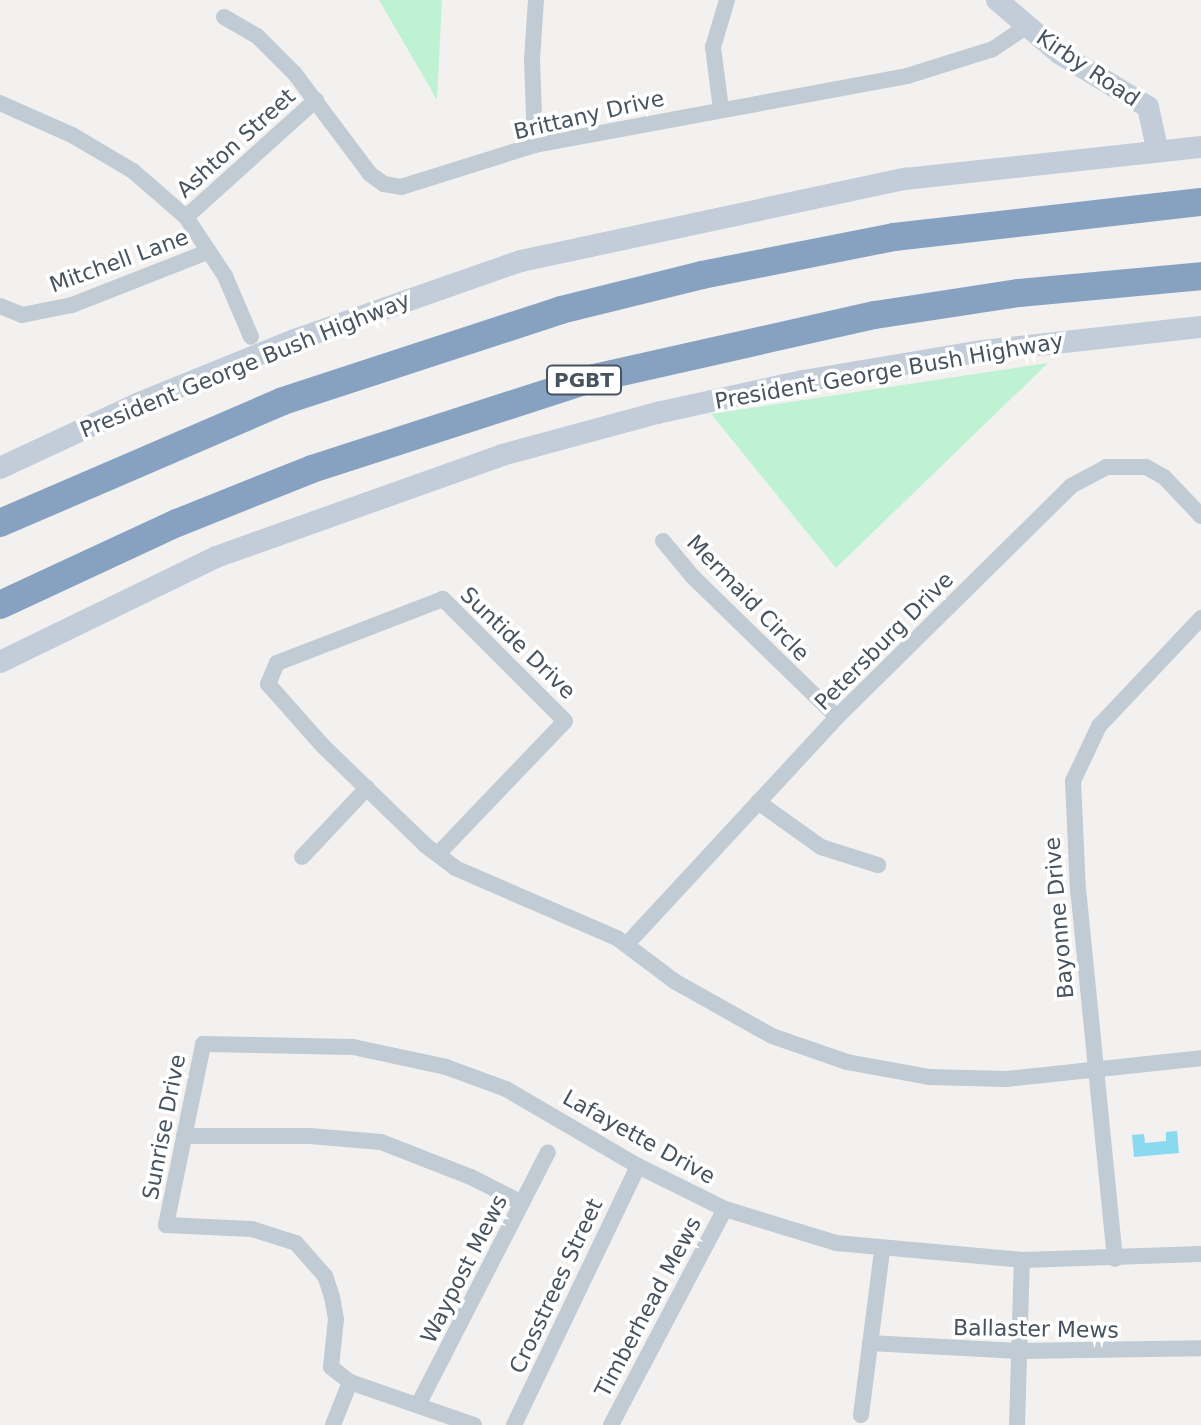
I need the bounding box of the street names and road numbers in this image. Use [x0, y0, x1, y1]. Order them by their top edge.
street label: Kirby Road [1031, 24, 1145, 112]
street label: Ashton Street [171, 83, 301, 203]
street label: Brittany Drive [511, 85, 667, 145]
street label: Mitchell Lane [46, 224, 192, 298]
street label: President George Bush Highway [76, 287, 414, 443]
street label: President George Bush Highway [713, 327, 1065, 415]
road number: PGBT [546, 364, 622, 396]
street label: Mermaid Circle [681, 530, 815, 666]
street label: Petersburg Drive [809, 566, 959, 716]
street label: Suntide Drive [455, 581, 581, 705]
street label: Bayonne Drive [1039, 836, 1079, 1000]
street label: Sunrise Drive [137, 1052, 191, 1202]
street label: Lafayette Drive [558, 1084, 720, 1190]
street label: Waypost Mews [415, 1190, 513, 1348]
street label: Crosstrees Street [504, 1194, 608, 1378]
street label: Timberhead Mews [589, 1212, 707, 1402]
street label: Ballaster Mews [953, 1314, 1119, 1344]

